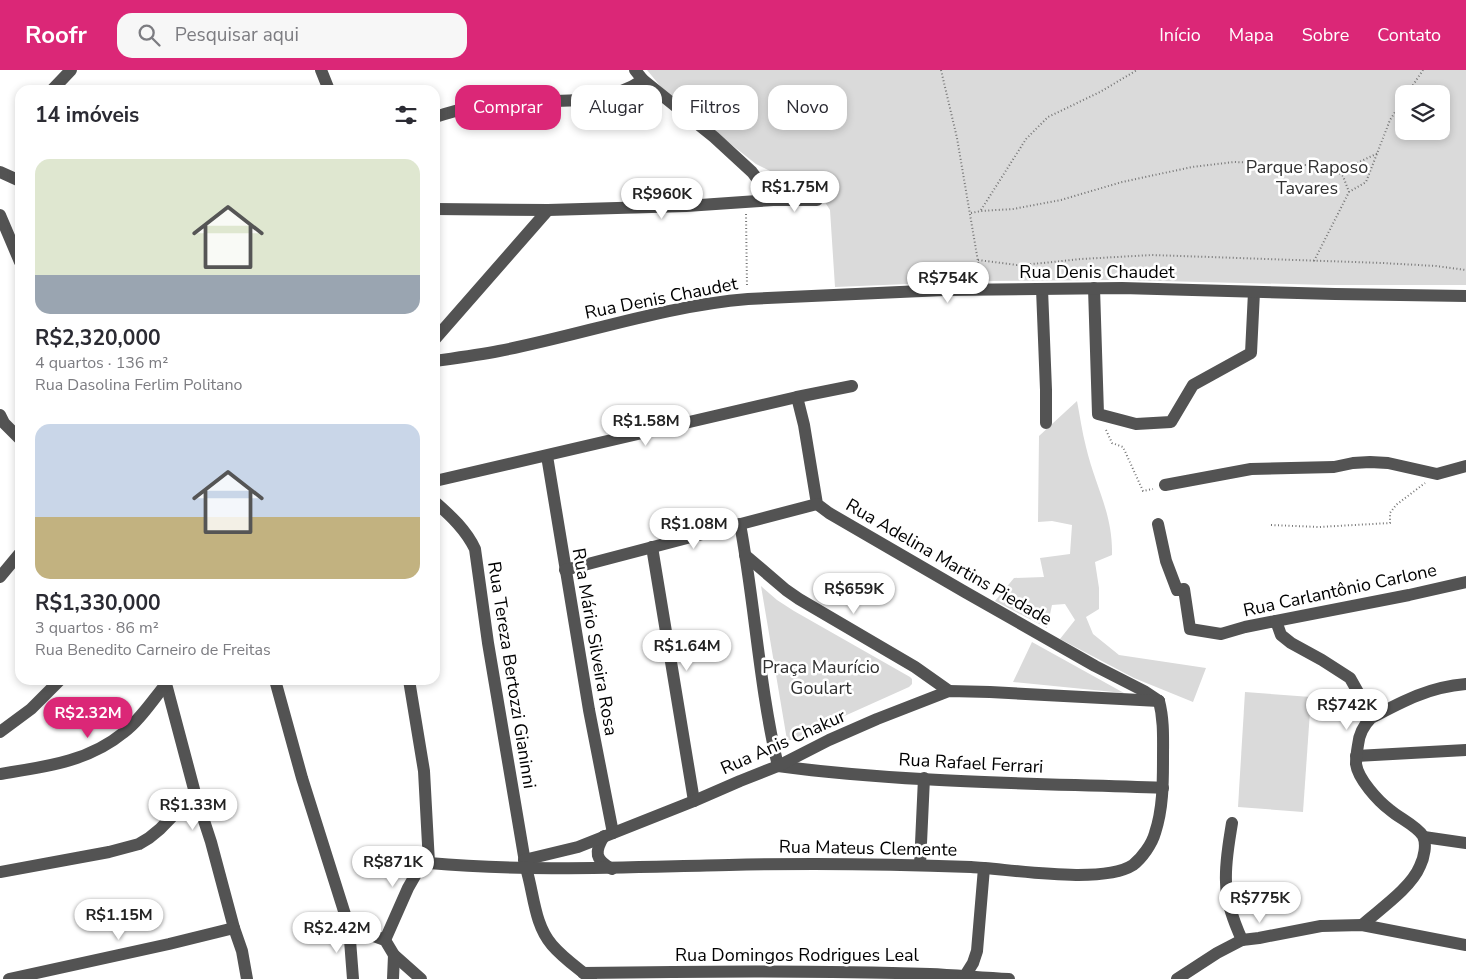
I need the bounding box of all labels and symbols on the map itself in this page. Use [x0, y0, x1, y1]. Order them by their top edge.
park label: Parque Raposo Tavares [1246, 155, 1368, 200]
pin: R$1.75M [749, 170, 841, 213]
pin: R$960K [621, 178, 703, 220]
street label: Rua Denis Chaudet [1019, 260, 1175, 284]
pin: R$754K [907, 262, 989, 304]
street label: Rua Denis Chaudet [583, 271, 740, 325]
pin: R$1.58M [600, 404, 692, 447]
street label: Rua Adelina Martins Piedade [842, 493, 1056, 631]
pin: R$1.08M [648, 508, 740, 550]
street label: Rua Mário Silveira Rosa [567, 546, 623, 738]
street label: Rua Carlantônio Carlone [1241, 558, 1439, 622]
street label: Rua Tereza Bertozzi Gianinni [482, 560, 542, 790]
pin: R$659K [813, 572, 895, 615]
pin: R$1.64M [641, 630, 733, 672]
park label: Praça Maurício Goulart [762, 655, 880, 700]
pin: R$742K [1306, 688, 1388, 731]
pin: R$2.32M [42, 696, 134, 739]
street label: Rua Anis Chakur [717, 703, 850, 780]
street label: Rua Rafael Ferrari [898, 747, 1044, 779]
pin: R$1.33M [147, 788, 239, 831]
street label: Rua Mateus Clemente [779, 834, 957, 862]
pin: R$871K [352, 846, 434, 888]
pin: R$775K [1219, 882, 1301, 924]
pin: R$1.15M [73, 898, 165, 941]
pin: R$2.42M [291, 912, 383, 954]
street label: Rua Domingos Rodrigues Leal [675, 943, 920, 967]

